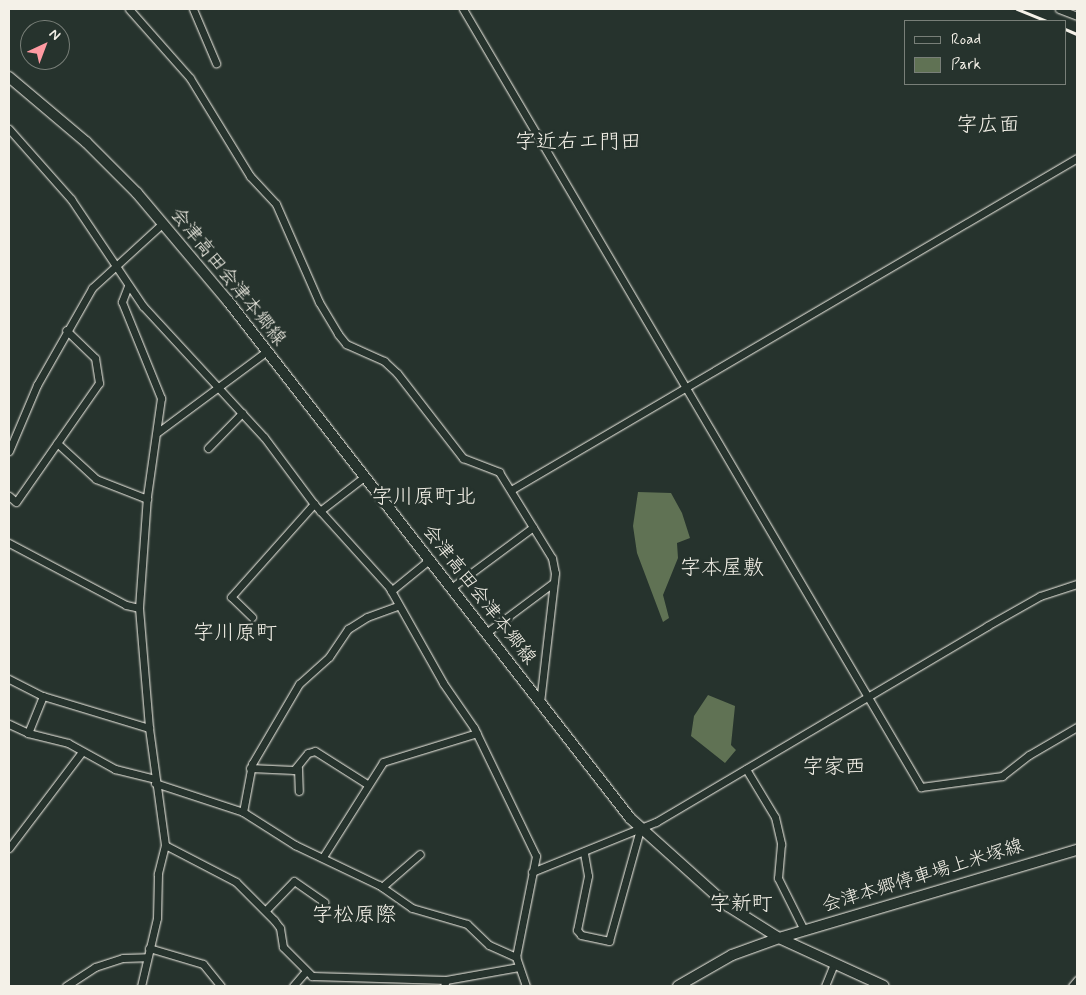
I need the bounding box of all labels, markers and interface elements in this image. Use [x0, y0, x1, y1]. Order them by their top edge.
north arrow [20, 20, 70, 70]
legend [904, 20, 1066, 85]
text: N [45, 25, 64, 45]
text: Road [951, 30, 981, 50]
text: Park [951, 55, 981, 75]
district label: 字広面 [957, 112, 1019, 138]
district label: 字近右エ門田 [515, 129, 641, 155]
street label: 会津高田会津本郷線 [165, 203, 291, 351]
district label: 字川原町北 [372, 484, 476, 510]
street label: 会津高田会津本郷線 [417, 521, 541, 669]
district label: 字本屋敷 [680, 555, 764, 581]
district label: 字川原町 [193, 620, 277, 646]
district label: 字家西 [803, 754, 865, 780]
street label: 会津本郷停車場上米塚線 [820, 835, 1026, 917]
district label: 字新町 [710, 891, 772, 917]
district label: 字松原際 [312, 902, 396, 928]

